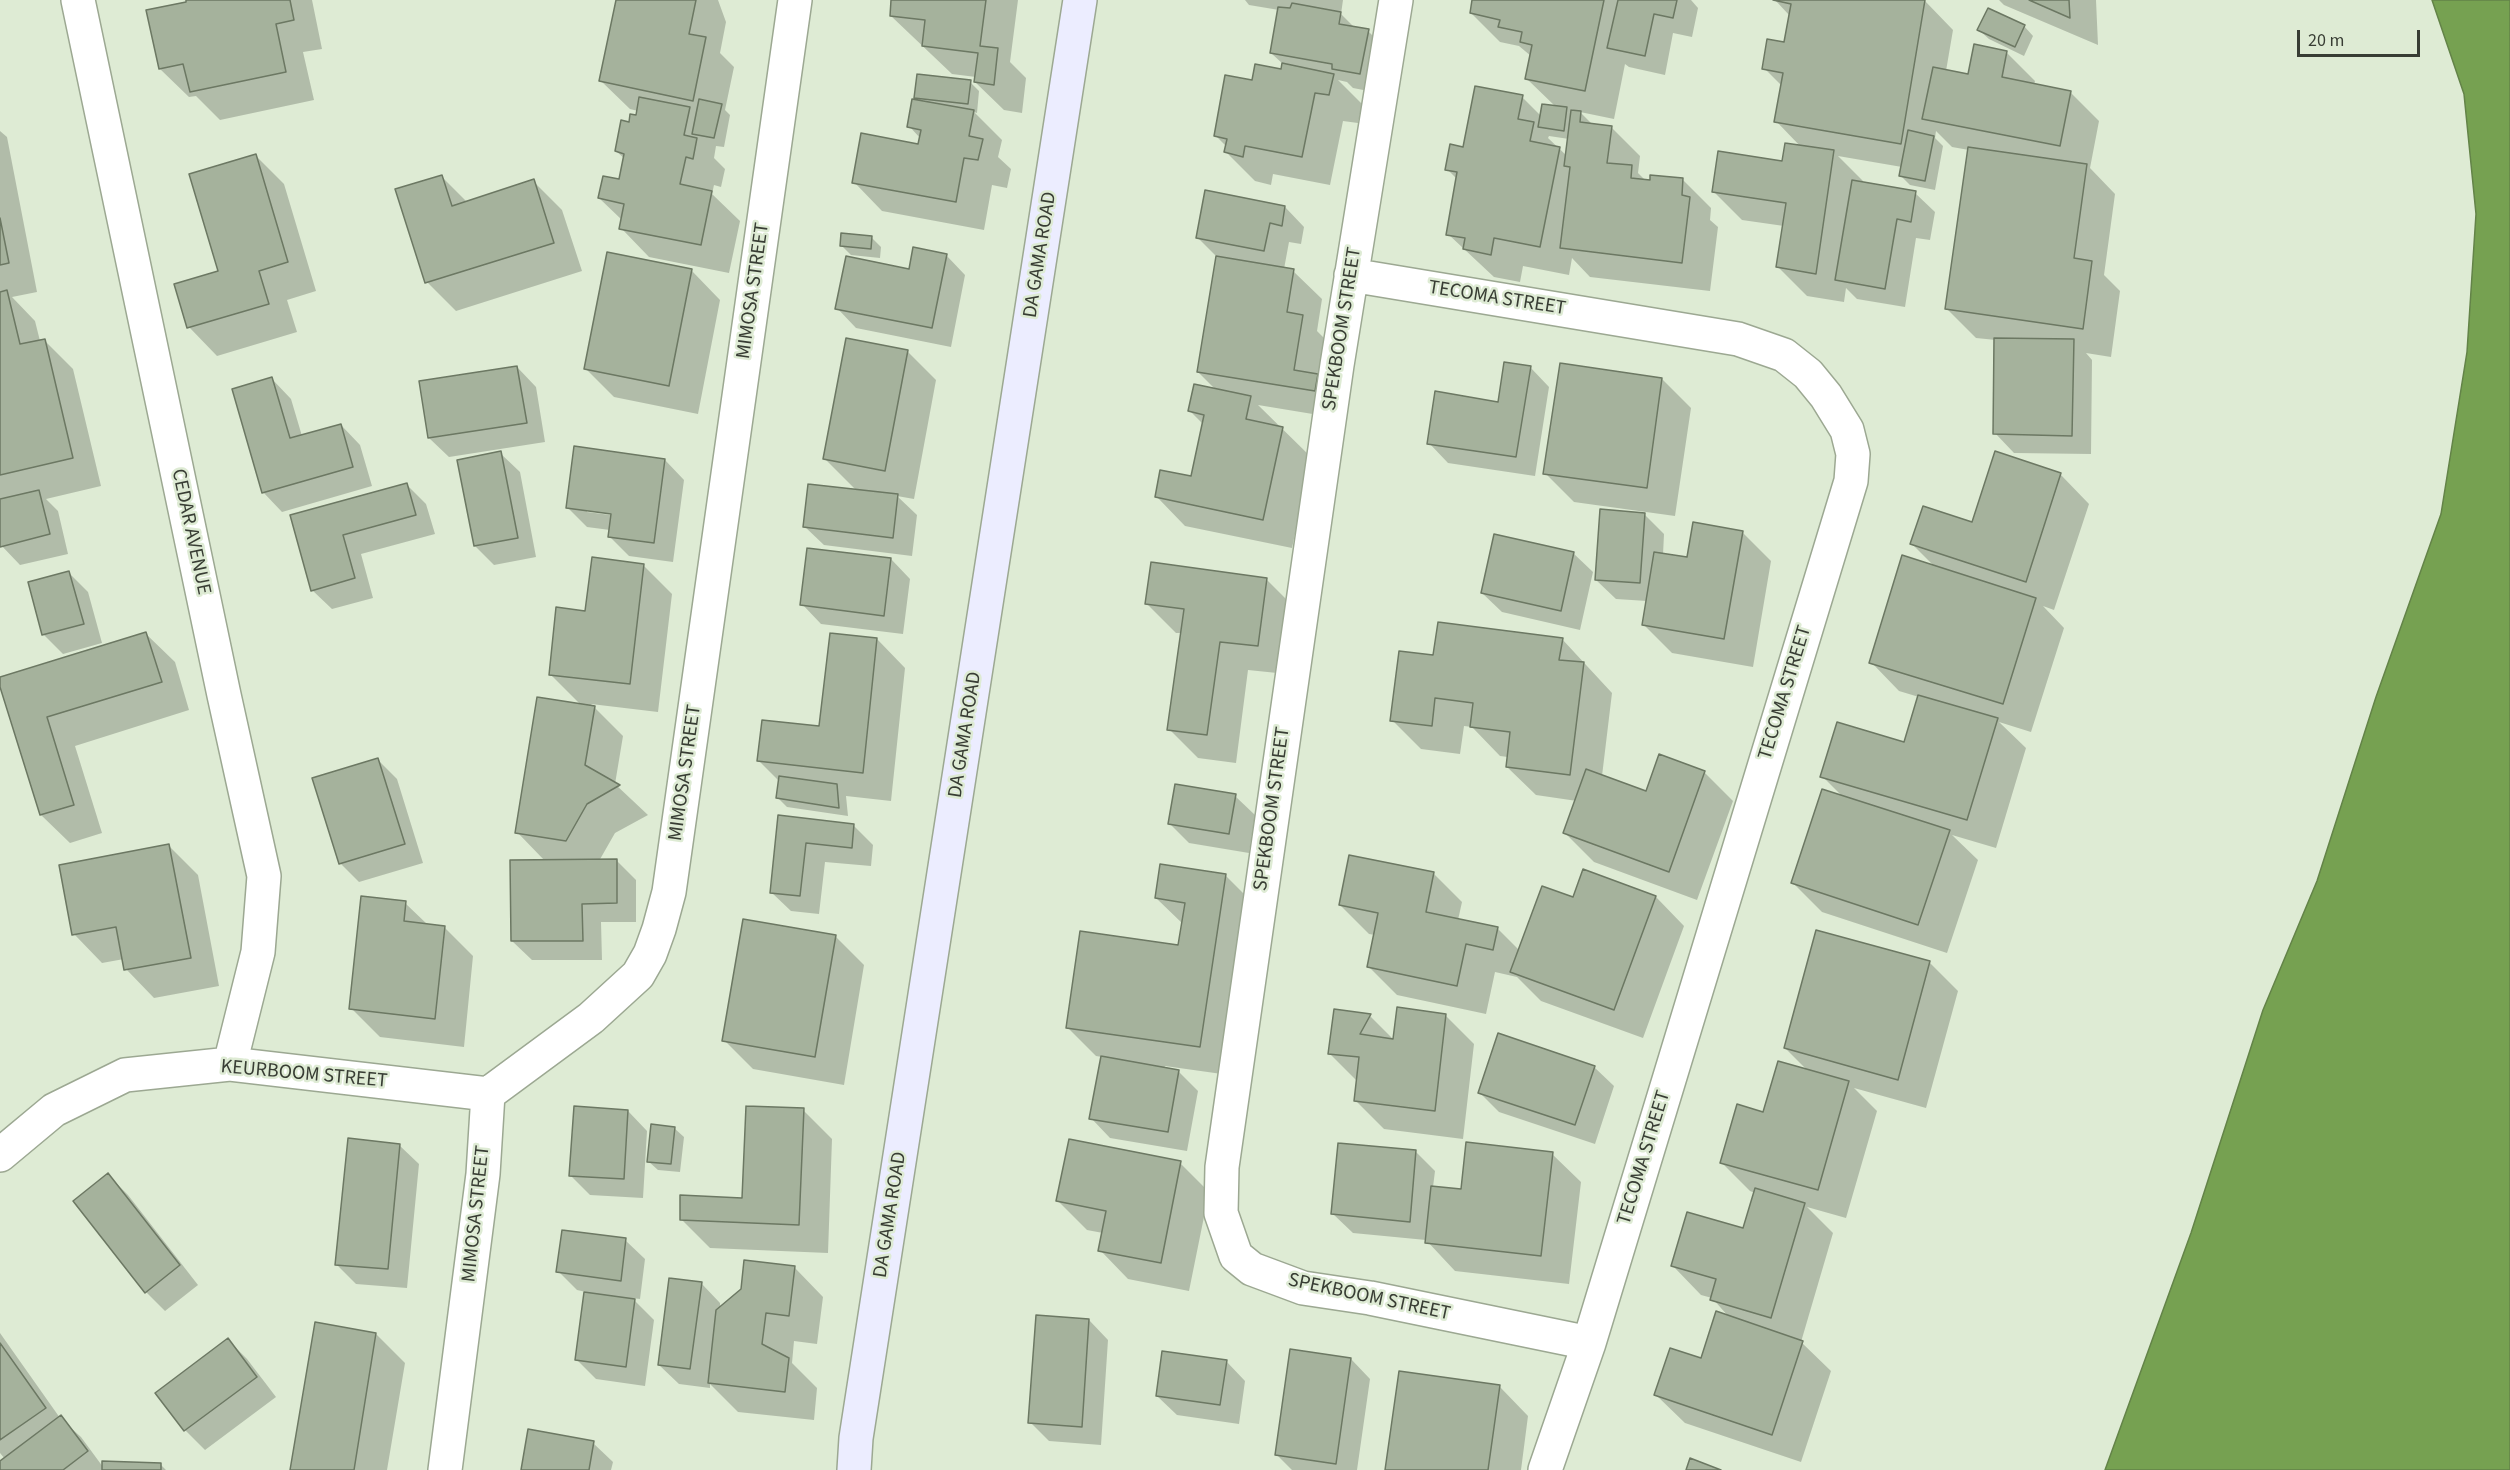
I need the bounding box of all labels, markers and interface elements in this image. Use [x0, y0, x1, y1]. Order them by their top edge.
scale bar [2300, 18, 2423, 56]
text: 20 m [2308, 28, 2344, 53]
street label: DA GAMA ROAD [1019, 190, 1063, 320]
street label: MIMOSA STREET [733, 221, 775, 361]
street label: SPEKBOOM STREET [1318, 246, 1368, 412]
street label: TECOMA STREET [1426, 276, 1568, 322]
street label: CEDAR AVENUE [165, 467, 215, 597]
street label: TECOMA STREET [1754, 623, 1818, 763]
street label: DA GAMA ROAD [944, 670, 988, 800]
street label: MIMOSA STREET [665, 703, 707, 843]
street label: SPEKBOOM STREET [1250, 726, 1296, 892]
street label: KEURBOOM STREET [220, 1056, 388, 1094]
street label: TECOMA STREET [1613, 1088, 1677, 1228]
street label: MIMOSA STREET [458, 1144, 496, 1284]
street label: DA GAMA ROAD [869, 1150, 913, 1280]
street label: SPEKBOOM STREET [1286, 1269, 1452, 1327]

